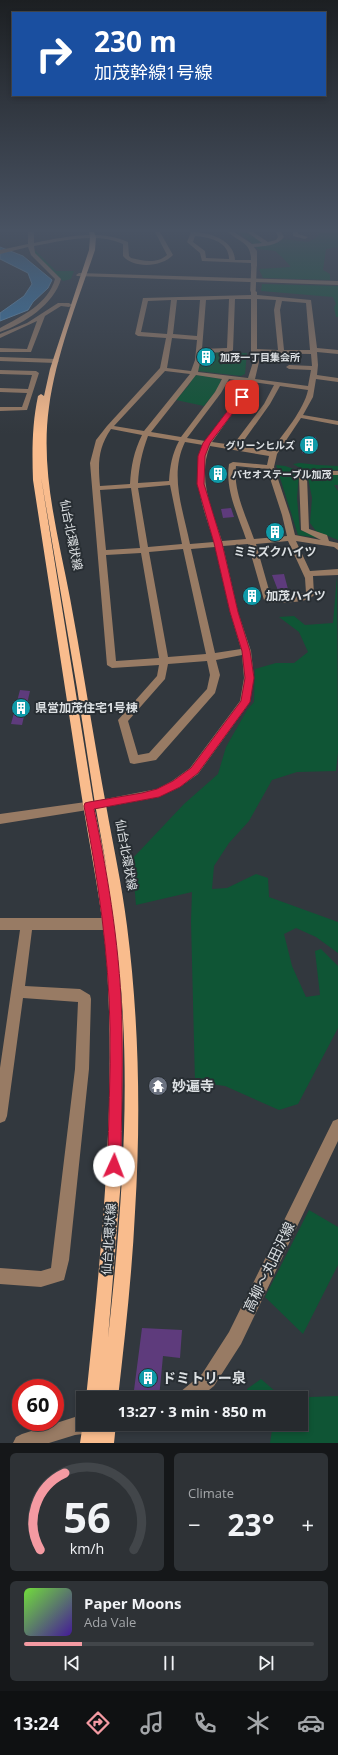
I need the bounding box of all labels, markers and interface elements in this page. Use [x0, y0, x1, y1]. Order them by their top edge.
text: 230 m [94, 22, 177, 60]
icon: right [28, 28, 80, 80]
text: 加茂幹線1号線 [94, 60, 212, 84]
building icon: 加茂一丁目集会所 [195, 346, 217, 368]
place label: 加茂一丁目集会所 [220, 350, 300, 364]
pin [225, 380, 259, 414]
icon: arrive [231, 386, 253, 408]
building icon: グリーンヒルズ [298, 434, 320, 456]
place label: グリーンヒルズ [226, 438, 295, 452]
building icon: パセオステーブル加茂 [207, 463, 229, 485]
place label: パセオステーブル加茂 [232, 467, 331, 481]
street label: 仙台北環状線 [56, 498, 87, 572]
building icon: ミミズクハイツ [264, 521, 286, 543]
place label: ミミズクハイツ [233, 543, 317, 560]
building icon: 加茂ハイツ [241, 585, 263, 607]
place label: 加茂ハイツ [266, 587, 326, 604]
building icon: 県営加茂住宅1号棟 [10, 697, 32, 719]
place label: 県営加茂住宅1号棟 [35, 699, 138, 716]
street label: 仙台北環状線 [112, 818, 141, 892]
temple icon: 妙遍寺 [147, 1075, 169, 1097]
place label: 妙遍寺 [172, 1076, 214, 1095]
position arrow [93, 1145, 135, 1187]
street label: 仙台北環状線 [98, 1202, 119, 1275]
street label: 高柳～丸田沢線 [239, 1219, 299, 1315]
building icon: ドミトリー泉 [137, 1367, 159, 1389]
place label: ドミトリー泉 [162, 1368, 246, 1387]
speed limit sign: 60 [12, 1379, 64, 1431]
text: 13:27 · 3 min · 850 m [118, 1401, 266, 1421]
text: Climate [188, 1484, 234, 1502]
text: 56 [63, 1489, 111, 1545]
text: 23° [227, 1504, 275, 1545]
text: − [188, 1509, 201, 1539]
text: + [301, 1509, 314, 1539]
text: km/h [70, 1539, 104, 1558]
text: Paper Moons [84, 1593, 182, 1613]
text: Ada Vale [84, 1613, 136, 1631]
icon: previous [61, 1652, 83, 1674]
icon: pause [158, 1652, 180, 1674]
icon: next [255, 1652, 277, 1674]
icon: directions [84, 1709, 112, 1737]
icon: music [138, 1709, 166, 1737]
icon: phone [191, 1709, 219, 1737]
icon: climate [244, 1709, 272, 1737]
icon: car [297, 1709, 325, 1737]
text: 13:24 [13, 1711, 59, 1735]

